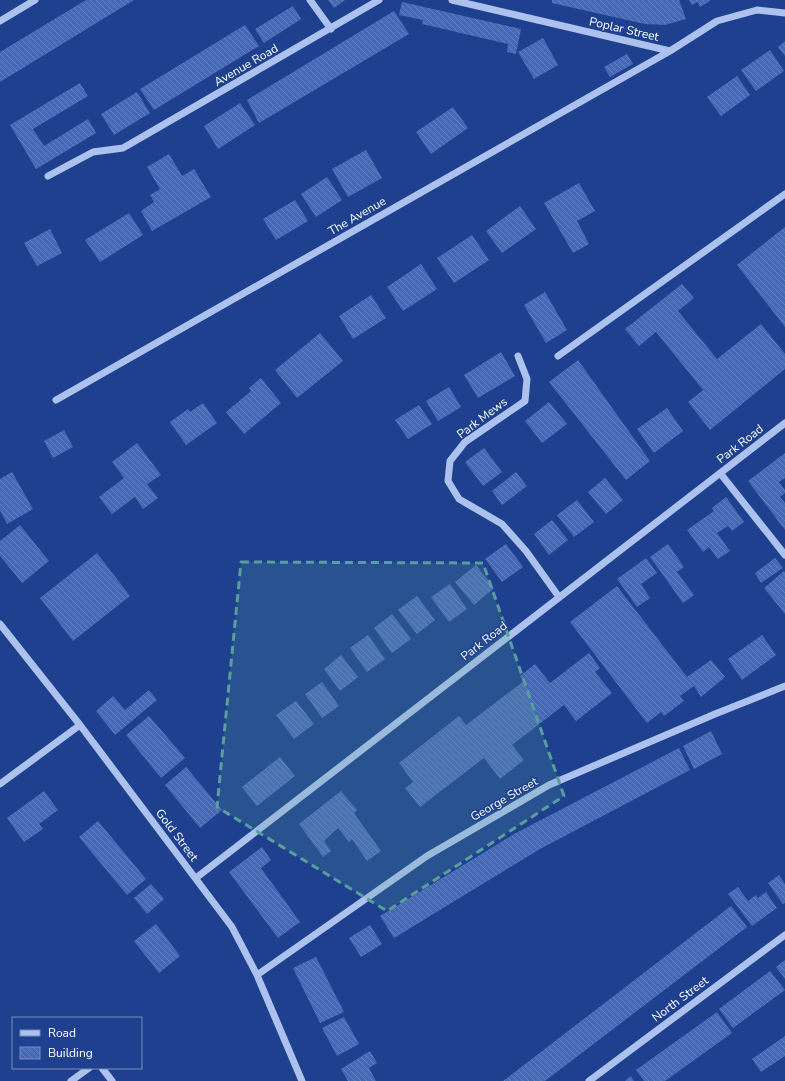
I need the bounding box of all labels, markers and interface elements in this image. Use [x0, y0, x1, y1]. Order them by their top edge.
street label: Poplar Street [588, 13, 661, 45]
street label: Avenue Road [211, 40, 281, 90]
street label: The Avenue [325, 193, 389, 239]
street label: Park Mews [453, 394, 511, 442]
street label: Park Road [713, 421, 767, 467]
street label: Park Road [457, 618, 511, 664]
street label: George Street [467, 773, 541, 825]
street label: Gold Street [152, 806, 202, 865]
street label: North Street [648, 972, 712, 1026]
legend [12, 1017, 142, 1069]
text: Road [48, 1025, 76, 1041]
text: Building [48, 1045, 93, 1061]

